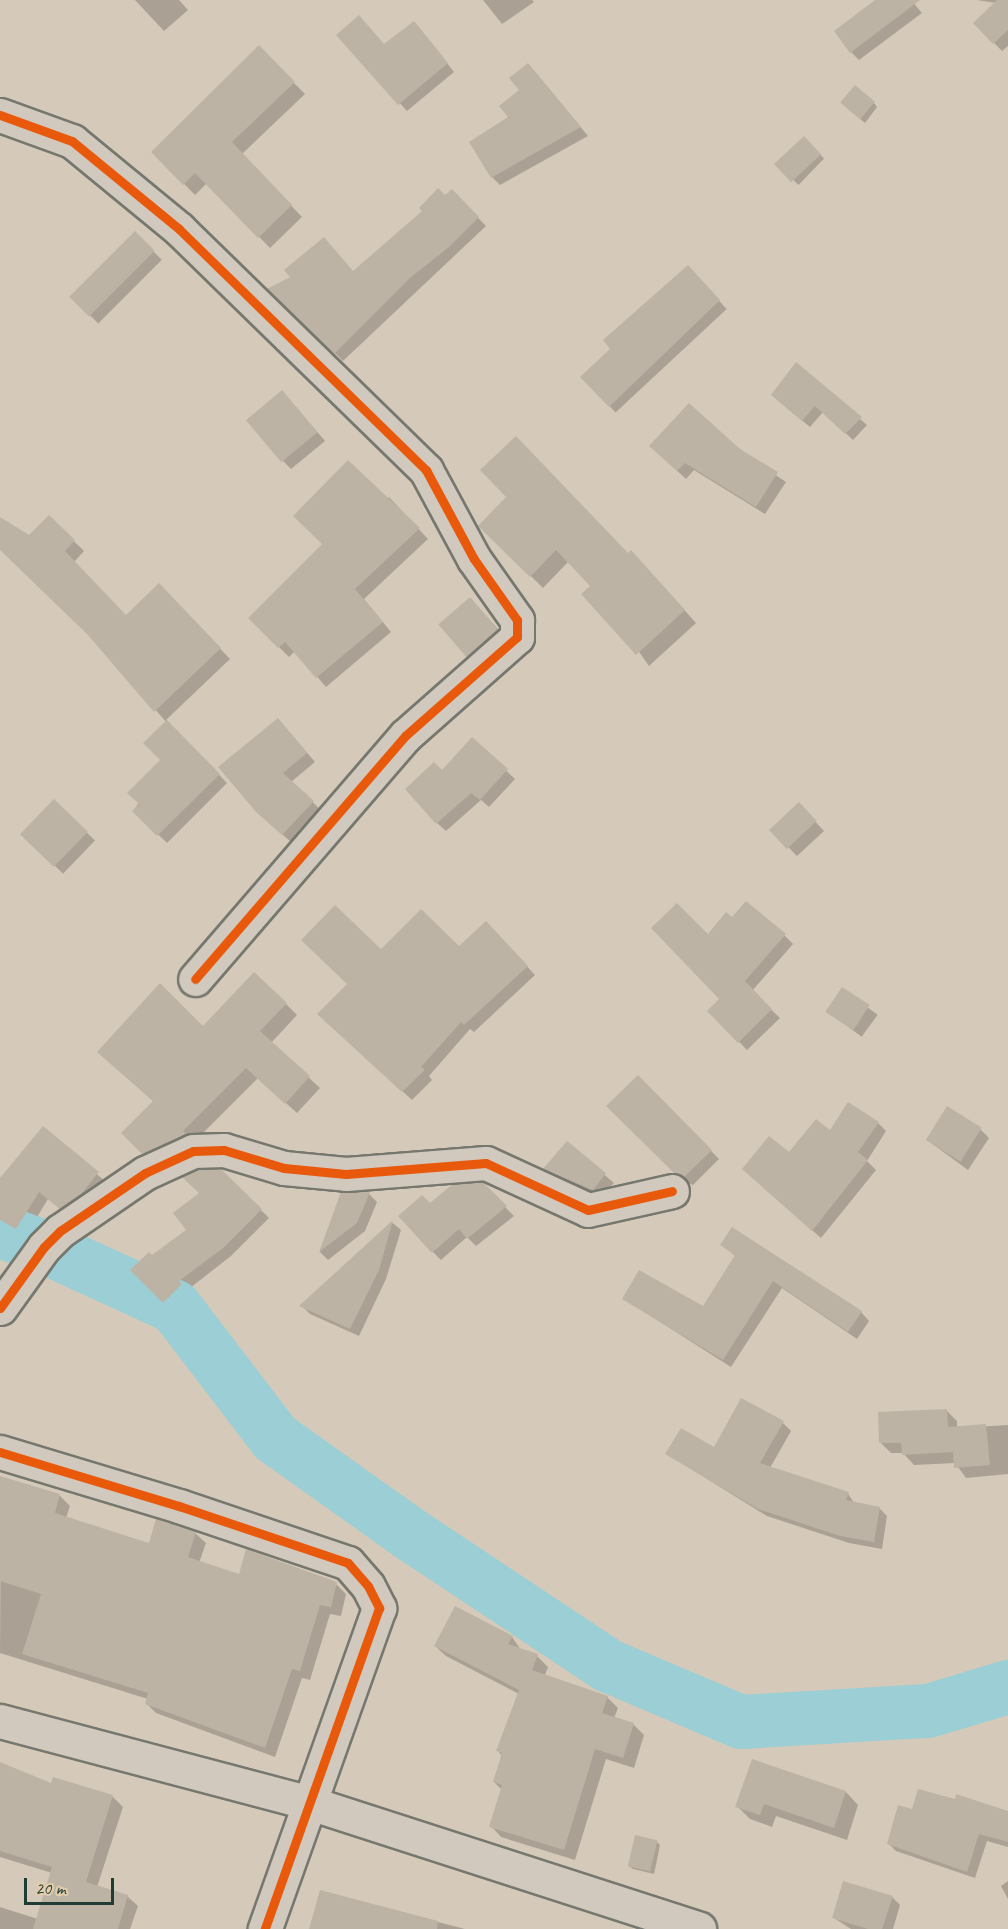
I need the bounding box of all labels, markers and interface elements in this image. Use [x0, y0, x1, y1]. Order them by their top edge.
scale bar [27, 1866, 117, 1904]
text: 20 m [35, 1877, 66, 1899]

